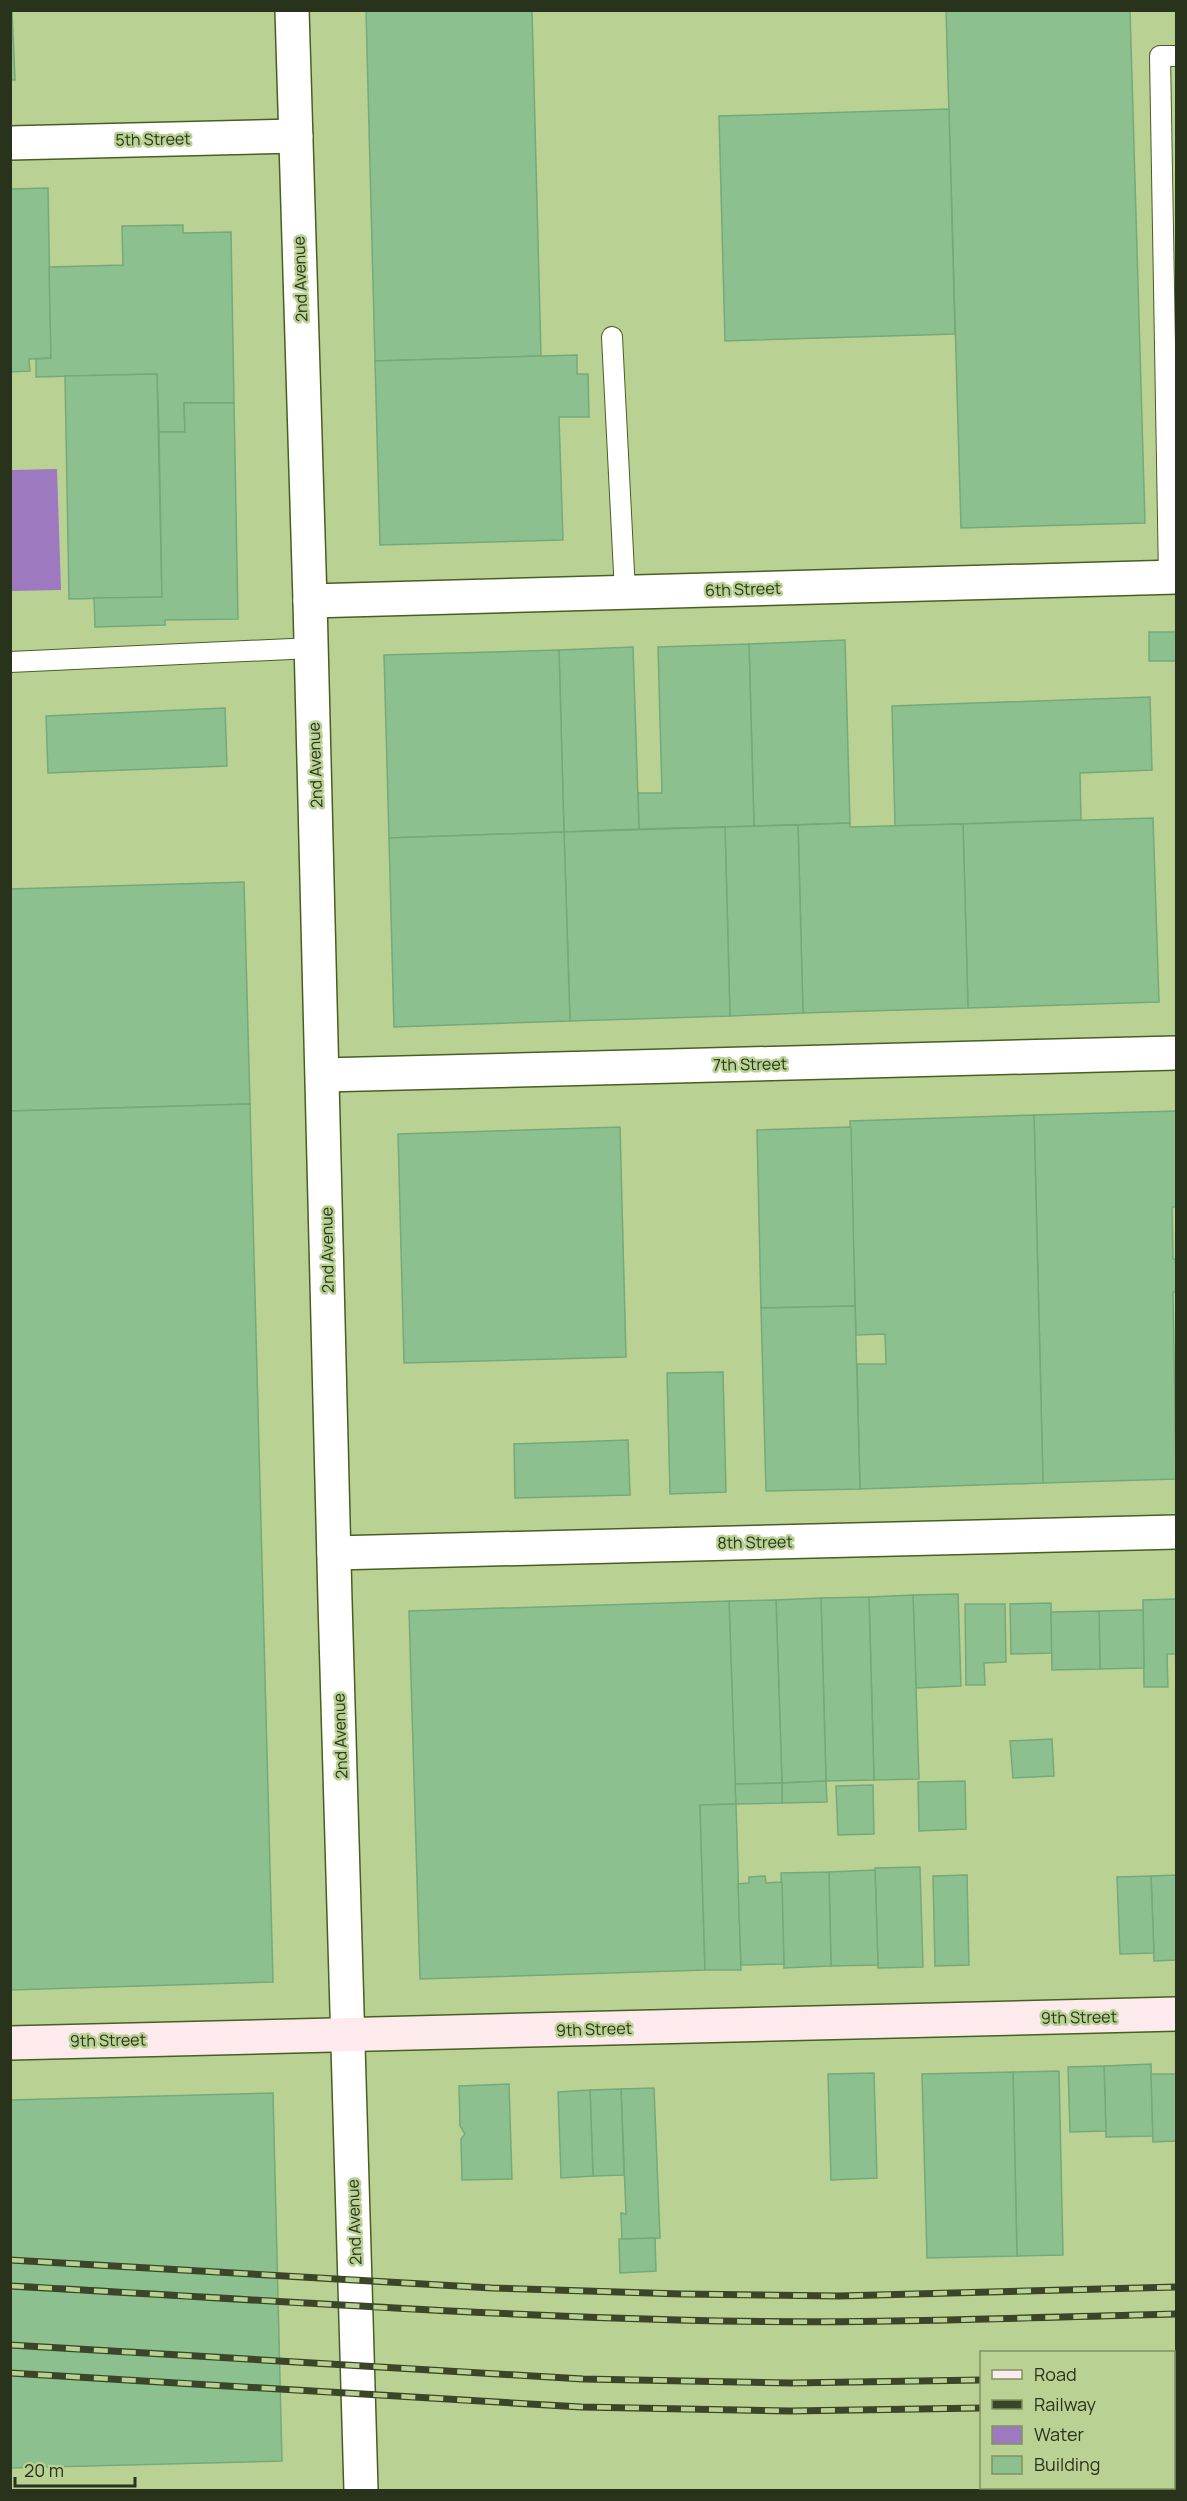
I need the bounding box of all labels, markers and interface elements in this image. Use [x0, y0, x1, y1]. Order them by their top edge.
street label: 5th Street [115, 127, 191, 151]
street label: 2nd Avenue [288, 236, 312, 322]
street label: 6th Street [705, 577, 781, 601]
street label: 2nd Avenue [303, 722, 327, 808]
street label: 7th Street [713, 1052, 787, 1076]
street label: 2nd Avenue [315, 1207, 339, 1293]
street label: 8th Street [717, 1530, 793, 1554]
street label: 2nd Avenue [328, 1693, 352, 1779]
street label: 9th Street [1041, 2005, 1117, 2029]
street label: 9th Street [556, 2017, 632, 2041]
street label: 9th Street [70, 2028, 146, 2052]
street label: 2nd Avenue [342, 2179, 366, 2265]
legend [980, 2351, 1175, 2489]
text: Road [1034, 2362, 1077, 2386]
text: Railway [1034, 2392, 1096, 2416]
text: Water [1034, 2422, 1084, 2446]
scale bar [15, 2450, 135, 2488]
text: Building [1034, 2452, 1100, 2476]
text: 20 m [24, 2458, 64, 2482]

